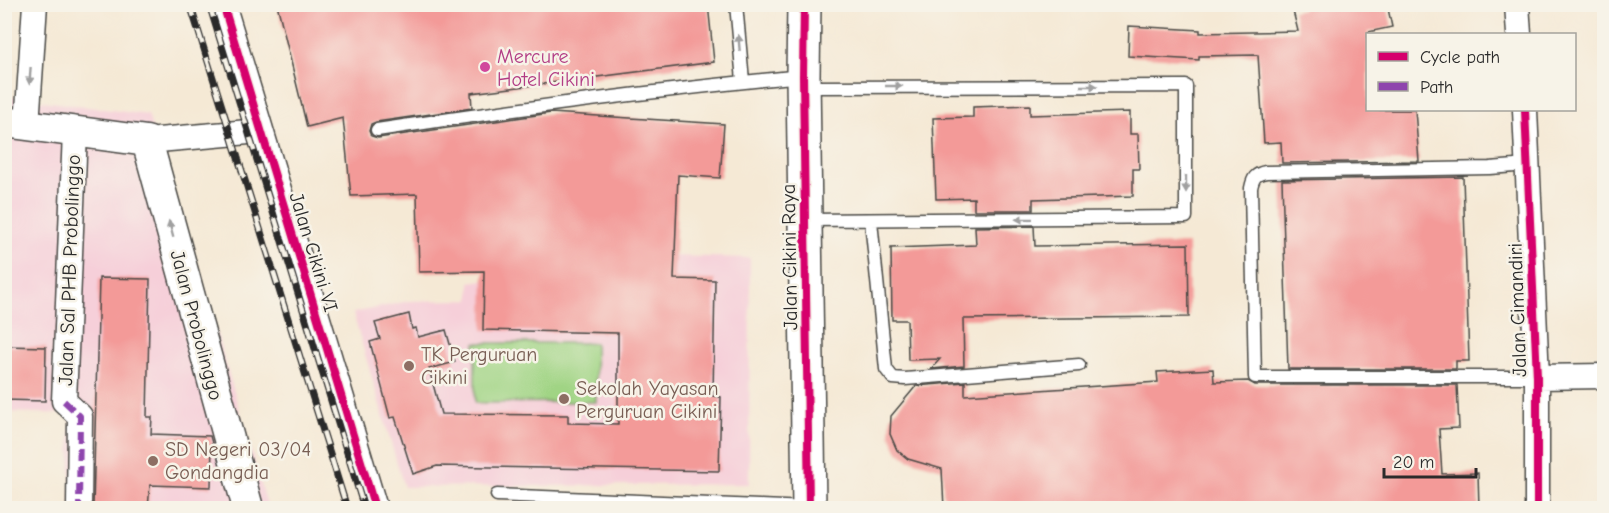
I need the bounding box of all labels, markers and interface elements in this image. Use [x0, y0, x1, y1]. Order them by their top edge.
one-way arrow [734, 33, 744, 52]
legend [1366, 33, 1576, 111]
place label: Mercure Hotel Cikini [497, 45, 595, 91]
text: Cycle path [1420, 47, 1500, 68]
marker: Mercure Hotel Cikini [478, 60, 492, 74]
one-way arrow [25, 67, 35, 86]
text: Path [1420, 77, 1453, 98]
one-way arrow [884, 81, 903, 91]
one-way arrow [1079, 81, 1098, 91]
street label: Jalan Sal PHB Probolinggo [54, 154, 85, 386]
one-way arrow [1181, 175, 1191, 194]
street label: Jalan Cikini Raya [777, 184, 802, 330]
street label: Jalan Cikini VI [284, 190, 343, 315]
one-way arrow [1014, 214, 1033, 224]
one-way arrow [166, 220, 176, 239]
street label: Jalan Cimandiri [1504, 242, 1531, 377]
street label: Jalan Probolinggo [165, 248, 228, 403]
place label: TK Perguruan Cikini [421, 343, 537, 389]
marker: TK Perguruan Cikini [402, 359, 416, 373]
place label: Sekolah Yayasan Perguruan Cikini [576, 377, 719, 423]
marker: Sekolah Yayasan Perguruan Cikini [557, 392, 571, 406]
place label: SD Negeri 03/04 Gondangdia [165, 438, 311, 484]
scale bar [1384, 441, 1476, 479]
text: 20 m [1393, 452, 1434, 473]
marker: SD Negeri 03/04 Gondangdia [146, 454, 160, 468]

